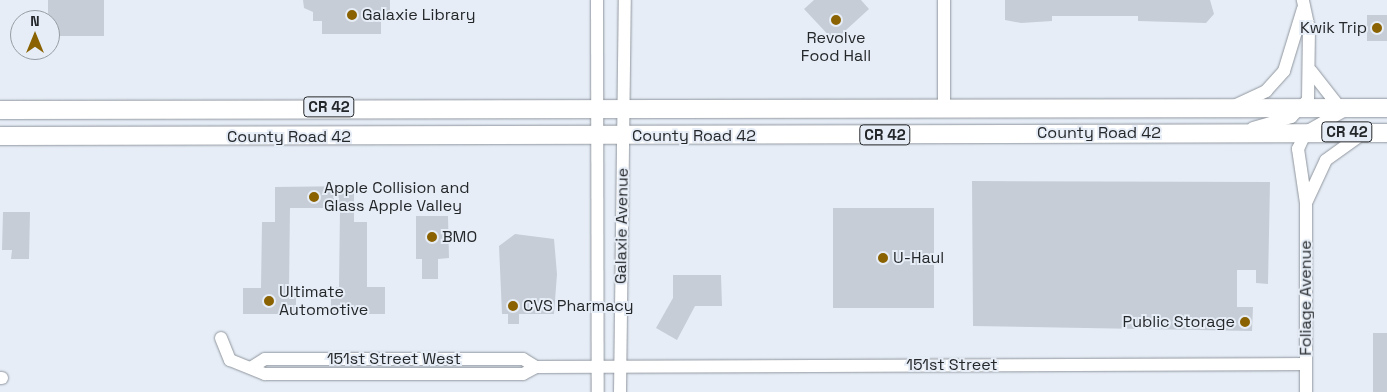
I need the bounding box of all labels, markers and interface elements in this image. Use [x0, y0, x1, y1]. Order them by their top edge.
place label: Galaxie Library [362, 5, 476, 25]
marker: Galaxie Library [346, 9, 358, 21]
north arrow [10, 10, 60, 60]
text: N [30, 12, 40, 30]
marker: Revolve Food Hall [830, 14, 842, 26]
place label: Kwik Trip [1300, 18, 1367, 38]
marker: Kwik Trip [1371, 22, 1383, 34]
place label: Revolve Food Hall [801, 28, 871, 66]
road number: CR 42 [303, 94, 355, 120]
road number: CR 42 [1321, 120, 1373, 144]
road number: CR 42 [859, 122, 911, 148]
street label: County Road 42 [1037, 123, 1161, 143]
street label: County Road 42 [632, 126, 756, 146]
street label: County Road 42 [227, 127, 351, 147]
street label: Galaxie Avenue [611, 168, 633, 284]
place label: Apple Collision and Glass Apple Valley [324, 178, 470, 216]
marker: Apple Collision and Glass Apple Valley [308, 191, 320, 203]
place label: BMO [442, 227, 477, 247]
marker: BMO [426, 231, 438, 243]
street label: Foliage Avenue [1296, 240, 1316, 356]
place label: U-Haul [893, 248, 944, 268]
marker: U-Haul [877, 252, 889, 264]
place label: Ultimate Automotive [279, 282, 368, 320]
marker: Ultimate Automotive [263, 295, 275, 307]
place label: CVS Pharmacy [523, 296, 634, 316]
marker: CVS Pharmacy [507, 300, 519, 312]
place label: Public Storage [1123, 312, 1235, 332]
marker: Public Storage [1239, 316, 1251, 328]
street label: 151st Street West [327, 349, 461, 369]
street label: 151st Street [906, 355, 998, 375]

